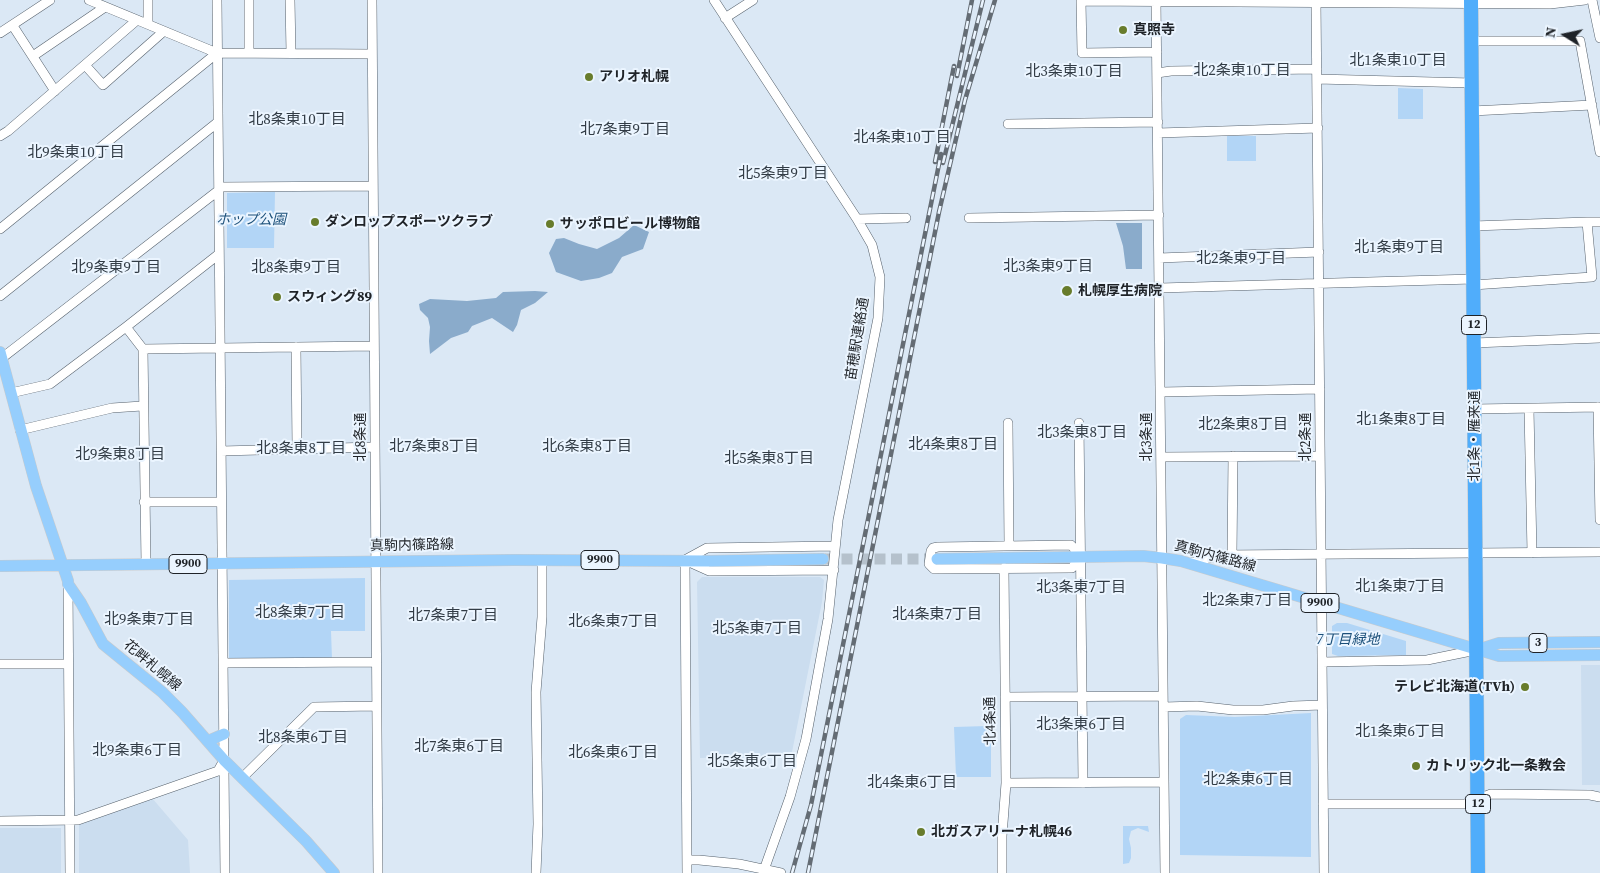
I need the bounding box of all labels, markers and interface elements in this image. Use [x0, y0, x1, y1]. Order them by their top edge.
north arrow [1540, 10, 1590, 60]
place label: 真照寺 [1133, 22, 1175, 38]
marker: 真照寺 [1117, 24, 1129, 36]
text: N [1539, 26, 1561, 39]
district label: 北1条東10丁目 [1349, 52, 1447, 70]
district label: 北2条東10丁目 [1193, 62, 1291, 80]
district label: 北3条東10丁目 [1025, 63, 1123, 81]
place label: アリオ札幌 [599, 69, 669, 85]
marker: アリオ札幌 [583, 71, 595, 83]
district label: 北8条東10丁目 [248, 111, 346, 129]
district label: 北7条東9丁目 [580, 121, 670, 139]
district label: 北4条東10丁目 [853, 129, 951, 147]
district label: 北9条東10丁目 [27, 144, 125, 162]
district label: 北5条東9丁目 [738, 165, 828, 183]
park label: ホップ公園 [216, 212, 286, 228]
place label: ダンロップスポーツクラブ [325, 214, 493, 230]
marker: ダンロップスポーツクラブ [309, 216, 321, 228]
place label: サッポロビール博物館 [560, 216, 700, 232]
marker: サッポロビール博物館 [544, 218, 556, 230]
district label: 北1条東9丁目 [1354, 239, 1444, 257]
district label: 北2条東9丁目 [1196, 250, 1286, 268]
district label: 北3条東9丁目 [1003, 258, 1093, 276]
district label: 北9条東9丁目 [71, 259, 161, 277]
district label: 北8条東9丁目 [251, 259, 341, 277]
place label: 札幌厚生病院 [1078, 283, 1162, 299]
marker: 札幌厚生病院 [1060, 284, 1074, 298]
place label: スウィング89 [287, 289, 372, 305]
marker: スウィング89 [271, 291, 283, 303]
street label: 苗穂駅連絡通 [843, 296, 873, 382]
road number: 12 [1462, 316, 1486, 334]
street label: 北1条・雁来通 [1467, 391, 1483, 481]
district label: 北1条東8丁目 [1356, 411, 1446, 429]
street label: 北8条通 [353, 413, 369, 461]
street label: 北3条通 [1139, 413, 1155, 461]
street label: 北2条通 [1298, 413, 1314, 461]
district label: 北2条東8丁目 [1198, 416, 1288, 434]
district label: 北3条東8丁目 [1037, 424, 1127, 442]
district label: 北4条東8丁目 [908, 436, 998, 454]
district label: 北7条東8丁目 [389, 438, 479, 456]
district label: 北6条東8丁目 [542, 438, 632, 456]
district label: 北8条東8丁目 [256, 440, 346, 458]
district label: 北9条東8丁目 [75, 446, 165, 464]
district label: 北5条東8丁目 [724, 450, 814, 468]
street label: 真駒内篠路線 [370, 537, 454, 555]
street label: 真駒内篠路線 [1172, 538, 1258, 576]
road number: 9900 [581, 550, 619, 570]
road number: 9900 [169, 554, 207, 574]
district label: 北1条東7丁目 [1355, 578, 1445, 596]
district label: 北3条東7丁目 [1036, 579, 1126, 597]
district label: 北2条東7丁目 [1202, 592, 1292, 610]
road number: 9900 [1301, 594, 1339, 612]
district label: 北8条東7丁目 [255, 604, 345, 622]
district label: 北4条東7丁目 [892, 606, 982, 624]
district label: 北7条東7丁目 [408, 607, 498, 625]
district label: 北9条東7丁目 [104, 611, 194, 629]
district label: 北6条東7丁目 [568, 613, 658, 631]
district label: 北5条東7丁目 [712, 620, 802, 638]
park label: 7丁目緑地 [1316, 632, 1380, 648]
road number: 3 [1529, 634, 1547, 652]
street label: 花畔札幌線 [120, 637, 184, 695]
place label: テレビ北海道(TVh) [1394, 679, 1515, 695]
marker: テレビ北海道(TVh) [1519, 681, 1531, 693]
street label: 北4条通 [982, 696, 1000, 746]
district label: 北3条東6丁目 [1036, 716, 1126, 734]
district label: 北1条東6丁目 [1355, 723, 1445, 741]
district label: 北8条東6丁目 [258, 729, 348, 747]
district label: 北7条東6丁目 [414, 738, 504, 756]
district label: 北9条東6丁目 [92, 742, 182, 760]
district label: 北6条東6丁目 [568, 744, 658, 762]
district label: 北5条東6丁目 [707, 753, 797, 771]
place label: カトリック北一条教会 [1426, 758, 1566, 774]
marker: カトリック北一条教会 [1410, 760, 1422, 772]
district label: 北2条東6丁目 [1203, 771, 1293, 789]
district label: 北4条東6丁目 [867, 774, 957, 792]
road number: 12 [1466, 794, 1490, 814]
place label: 北ガスアリーナ札幌46 [931, 824, 1072, 840]
marker: 北ガスアリーナ札幌46 [915, 826, 927, 838]

